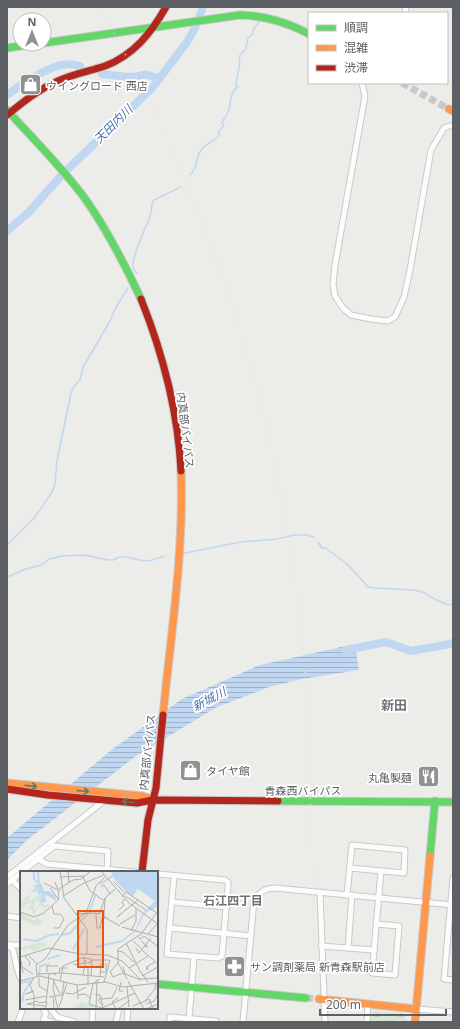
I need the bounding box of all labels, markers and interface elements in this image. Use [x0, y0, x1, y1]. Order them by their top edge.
north arrow [12, 12, 52, 52]
legend [308, 12, 448, 84]
text: N [28, 14, 36, 29]
text: 順調 [344, 19, 368, 36]
text: 混雑 [344, 39, 368, 56]
text: 渋滞 [344, 59, 368, 76]
shop icon: ウイングロード 西店 [18, 72, 44, 98]
place label: ウイングロード 西店 [46, 78, 148, 93]
water label: 天田内川 [90, 100, 137, 147]
street label: 内真部バイパス [174, 391, 198, 469]
water label: 新城川 [189, 682, 231, 715]
district label: 新田 [381, 696, 407, 714]
street label: 内真部バイパス [136, 713, 158, 791]
shop icon: タイヤ館 [177, 757, 203, 783]
place label: タイヤ館 [206, 763, 250, 778]
restaurant icon: 丸亀製麺 [415, 764, 441, 790]
place label: 丸亀製麺 [368, 770, 412, 785]
one-way arrow [24, 782, 37, 789]
street label: 青森西バイパス [265, 783, 341, 798]
one-way arrow [76, 787, 89, 794]
one-way arrow [122, 798, 135, 805]
inset map [20, 871, 158, 1009]
district label: 石江四丁目 [203, 892, 263, 909]
pharmacy icon: サン調剤薬局 新青森駅前店 [221, 953, 247, 979]
place label: サン調剤薬局 新青森駅前店 [250, 959, 385, 974]
scale bar [320, 991, 446, 1017]
text: 200 m [326, 996, 361, 1013]

